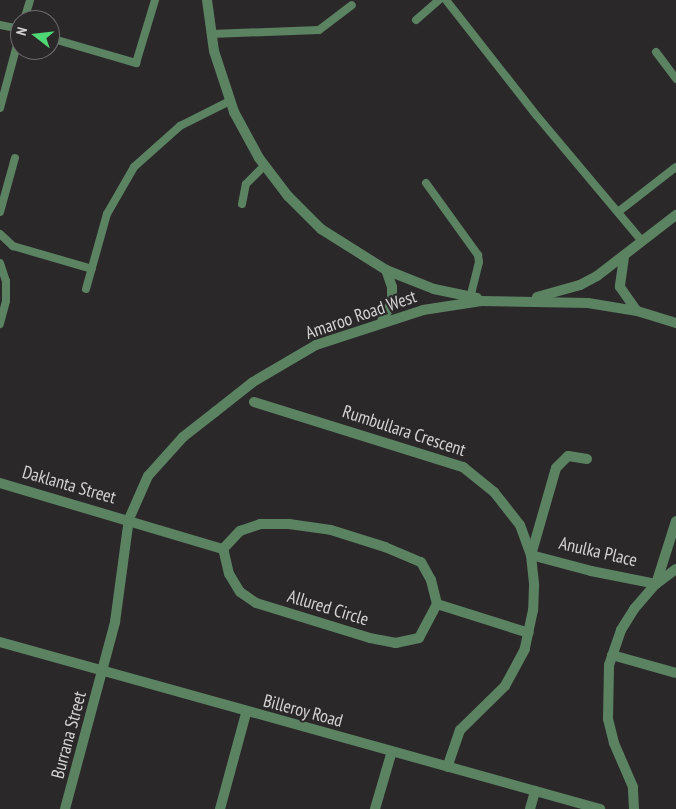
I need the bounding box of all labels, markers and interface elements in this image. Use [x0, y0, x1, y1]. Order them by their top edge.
north arrow [10, 10, 60, 60]
text: N [12, 25, 31, 37]
street label: Amaroo Road West [303, 286, 419, 344]
street label: Rumbullara Crescent [340, 401, 468, 461]
street label: Daklanta Street [20, 461, 118, 509]
street label: Anulka Place [557, 533, 639, 571]
street label: Allured Circle [285, 585, 371, 631]
street label: Burrana Street [47, 689, 91, 781]
street label: Billeroy Road [261, 690, 345, 732]

